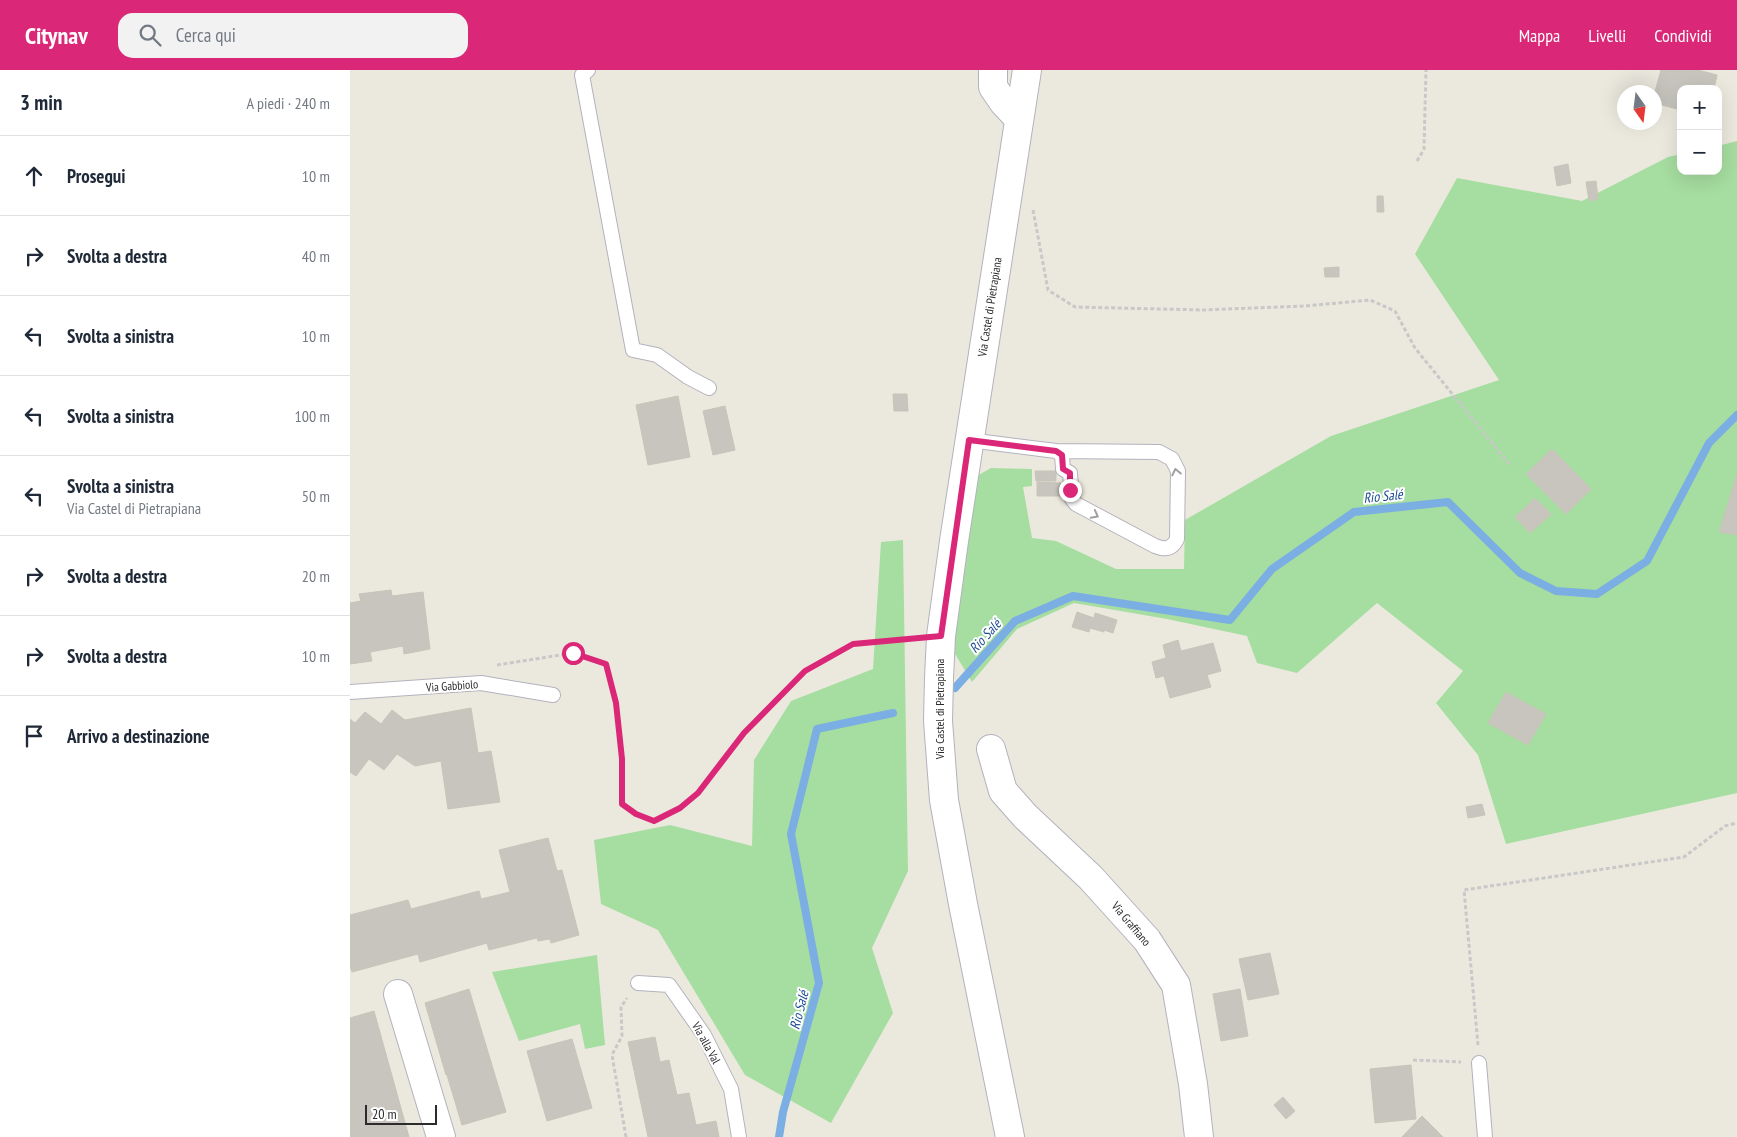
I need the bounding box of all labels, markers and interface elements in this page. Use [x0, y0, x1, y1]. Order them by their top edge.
search box [118, 13, 468, 58]
text: Citynav [25, 20, 88, 51]
icon: search [136, 21, 164, 49]
text: Cerca qui [176, 23, 236, 47]
text: Mappa [1519, 24, 1560, 47]
text: Livelli [1588, 24, 1626, 47]
text: Condividi [1654, 24, 1712, 47]
north arrow [1617, 85, 1662, 130]
map controls [1677, 85, 1722, 175]
button: + [1677, 85, 1722, 130]
text: 3 min [20, 89, 62, 116]
text: A piedi · 240 m [247, 93, 330, 113]
button: − [1677, 130, 1722, 175]
icon: ahead [20, 162, 48, 190]
text: Prosegui [67, 164, 126, 188]
text: 10 m [302, 166, 330, 186]
icon: right [20, 242, 48, 270]
text: Svolta a destra [67, 244, 167, 268]
text: 40 m [302, 246, 330, 266]
street label: Via Castel di Pietrapiana [974, 256, 1005, 359]
icon: left [20, 322, 48, 350]
text: Svolta a sinistra [67, 324, 174, 348]
text: 10 m [302, 326, 330, 346]
icon: left [20, 402, 48, 430]
text: Svolta a sinistra [67, 404, 174, 428]
text: 100 m [295, 406, 330, 426]
one-way arrow [1171, 468, 1182, 476]
text: Svolta a sinistra [67, 474, 174, 498]
route end [1059, 479, 1082, 502]
icon: left [20, 482, 48, 510]
water label: Rio Salé [1362, 485, 1405, 507]
text: 50 m [302, 486, 330, 506]
text: Via Castel di Pietrapiana [67, 498, 201, 518]
one-way arrow [1089, 508, 1098, 518]
icon: right [20, 562, 48, 590]
text: Svolta a destra [67, 564, 167, 588]
text: 20 m [302, 566, 330, 586]
water label: Rio Salé [965, 614, 1006, 657]
icon: right [20, 642, 48, 670]
route start [562, 642, 585, 665]
text: Svolta a destra [67, 644, 167, 668]
text: 10 m [302, 646, 330, 666]
street label: Via Castel di Pietrapiana [932, 659, 947, 760]
street label: Via Gabbiolo [424, 676, 479, 695]
icon: arrive [20, 722, 48, 750]
text: Arrivo a destinazione [67, 724, 210, 748]
street label: Via Graffiano [1108, 898, 1154, 949]
water label: Rio Salé [785, 988, 813, 1031]
street label: Via alla Val [688, 1018, 724, 1067]
scale bar [365, 1102, 438, 1125]
text: 20 m [372, 1105, 397, 1123]

